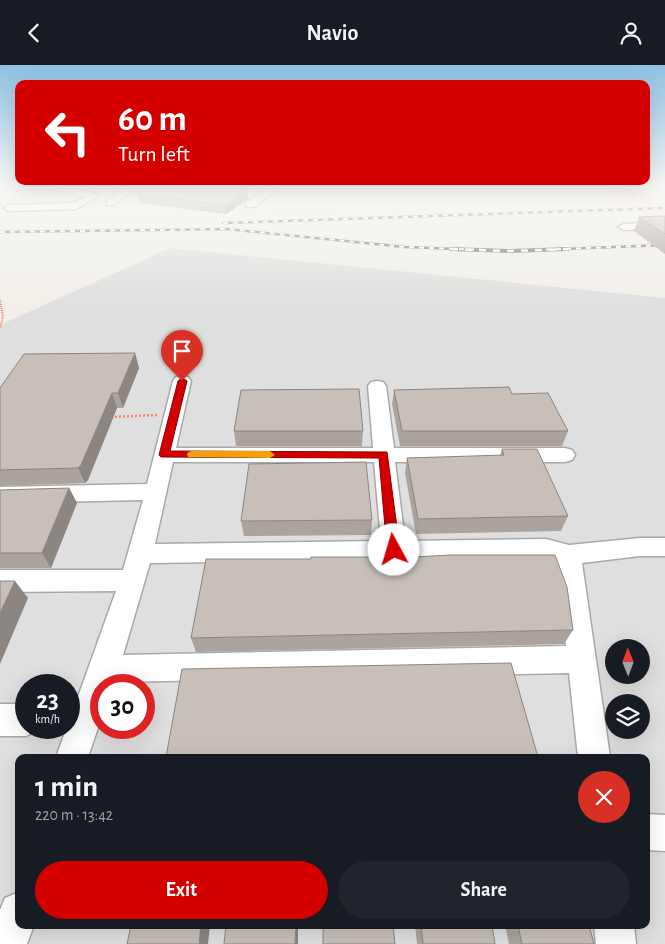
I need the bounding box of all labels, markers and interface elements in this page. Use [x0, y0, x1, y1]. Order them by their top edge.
icon: back [20, 19, 48, 47]
icon: person [617, 19, 645, 47]
text: Navio [307, 22, 358, 44]
icon: left [35, 100, 100, 165]
text: 60 m [118, 102, 187, 137]
text: Turn left [118, 143, 190, 165]
pin [161, 330, 203, 381]
icon: arrive [168, 337, 196, 365]
position arrow [367, 523, 419, 575]
north arrow [605, 639, 650, 684]
map controls [605, 639, 650, 739]
speed limit sign: 30 [90, 674, 155, 739]
text: 23 [36, 688, 59, 713]
button: layers [605, 694, 650, 739]
text: km/h [35, 713, 60, 725]
button: close [578, 771, 630, 823]
text: 1 min [35, 772, 98, 802]
text: 220 m · 13:42 [35, 807, 113, 823]
button: Exit [35, 861, 328, 919]
button: Share [338, 861, 630, 919]

